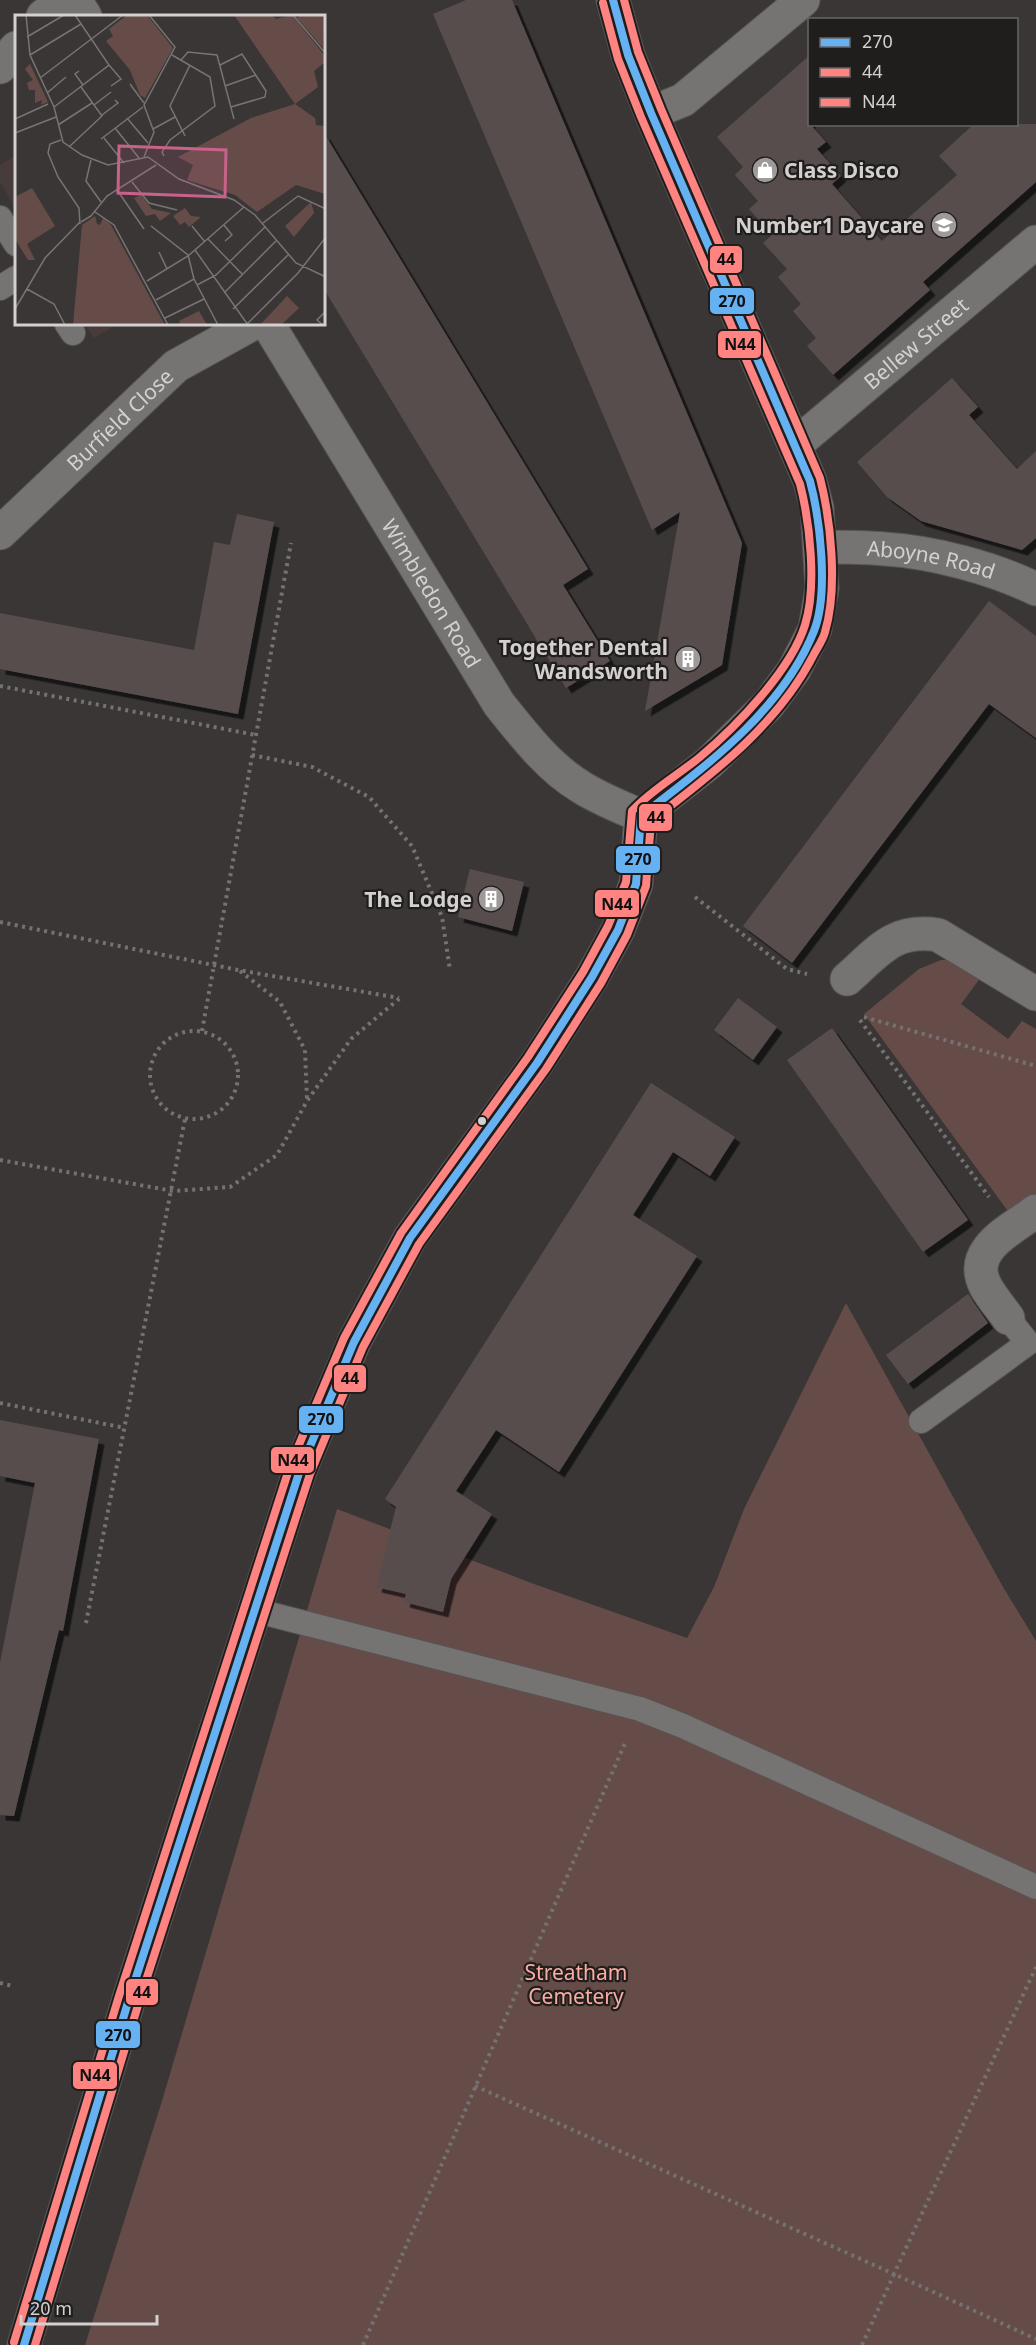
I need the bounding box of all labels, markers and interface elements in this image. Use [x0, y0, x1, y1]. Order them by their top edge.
inset map [15, 15, 326, 326]
legend [808, 18, 1018, 126]
text: 270 [862, 29, 893, 53]
text: 44 [862, 59, 883, 83]
text: N44 [862, 89, 896, 113]
shop icon: Class Disco [750, 155, 780, 185]
place label: Class Disco [784, 156, 899, 184]
school or university icon: Number1 Daycare [929, 210, 959, 240]
place label: Number1 Daycare [735, 211, 924, 239]
line badge: 44 [709, 245, 743, 274]
text: 44 [717, 248, 735, 270]
line badge: 270 [709, 287, 755, 315]
text: 270 [718, 290, 746, 312]
street label: Bellew Street [858, 291, 974, 395]
line badge: N44 [717, 330, 762, 359]
text: N44 [724, 333, 756, 355]
street label: Burfield Close [60, 362, 179, 477]
street label: Wimbledon Road [376, 514, 488, 673]
street label: Aboyne Road [866, 534, 999, 585]
place label: Together Dental Wandsworth [499, 633, 668, 685]
building icon: Together Dental Wandsworth [673, 644, 703, 674]
line badge: 44 [638, 803, 673, 832]
text: 44 [647, 806, 665, 828]
line badge: 270 [615, 845, 661, 874]
text: 270 [624, 848, 652, 870]
building icon: The Lodge [476, 884, 506, 914]
place label: The Lodge [364, 885, 472, 913]
line badge: N44 [594, 889, 640, 918]
text: N44 [601, 893, 633, 915]
unlabelled marker [476, 1115, 488, 1127]
line badge: 44 [333, 1364, 367, 1393]
text: 44 [341, 1367, 359, 1389]
line badge: 270 [298, 1405, 344, 1434]
text: 270 [307, 1408, 335, 1430]
line badge: N44 [270, 1446, 315, 1474]
text: N44 [277, 1449, 309, 1471]
park label: Streatham Cemetery [525, 1958, 627, 2010]
line badge: 44 [125, 1978, 159, 2006]
text: 44 [133, 1981, 151, 2003]
line badge: 270 [95, 2020, 141, 2049]
text: 270 [104, 2024, 132, 2046]
line badge: N44 [72, 2061, 118, 2090]
text: N44 [79, 2064, 111, 2086]
scale bar [21, 2288, 158, 2326]
text: 20 m [30, 2296, 72, 2320]

